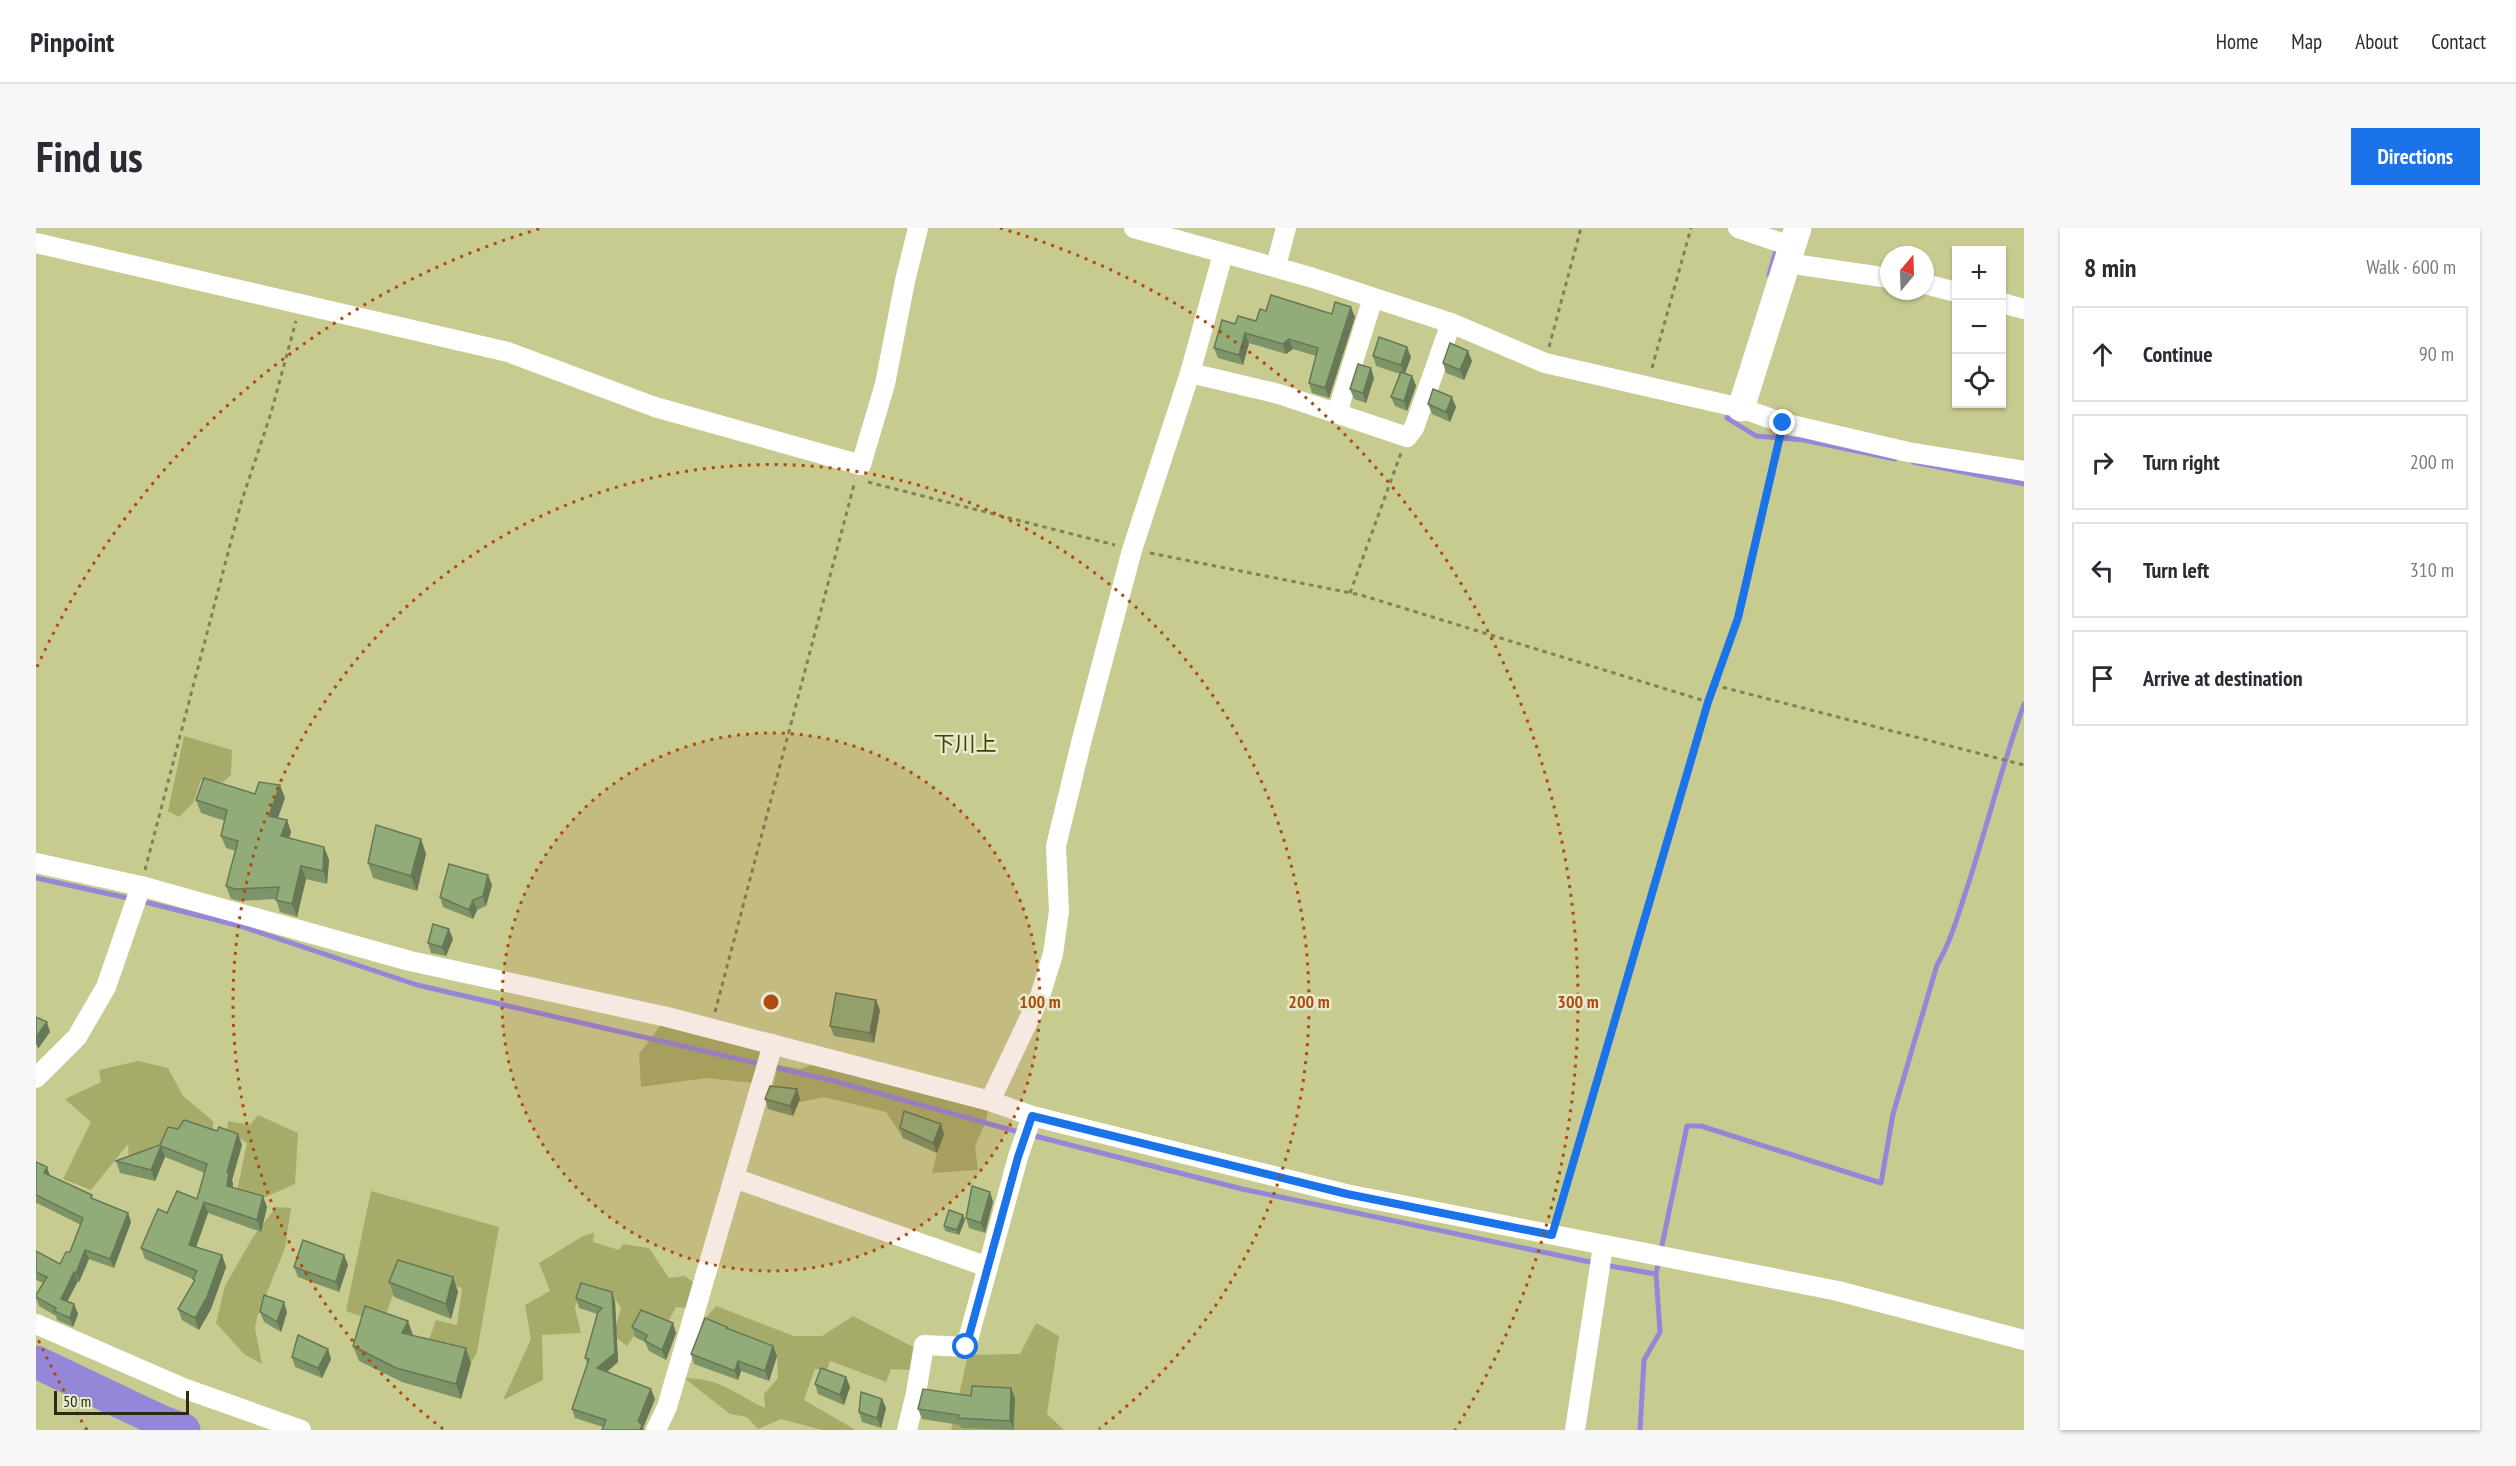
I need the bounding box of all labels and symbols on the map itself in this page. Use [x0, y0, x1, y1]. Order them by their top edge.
north arrow [1880, 246, 1934, 300]
route end [1769, 409, 1795, 435]
district label: 下川上 [934, 730, 997, 757]
text: 100 m [1019, 990, 1061, 1013]
text: 200 m [1288, 990, 1330, 1013]
text: 300 m [1557, 990, 1599, 1013]
centre of rings [761, 992, 781, 1012]
route start [952, 1333, 978, 1359]
scale bar [54, 1388, 189, 1416]

